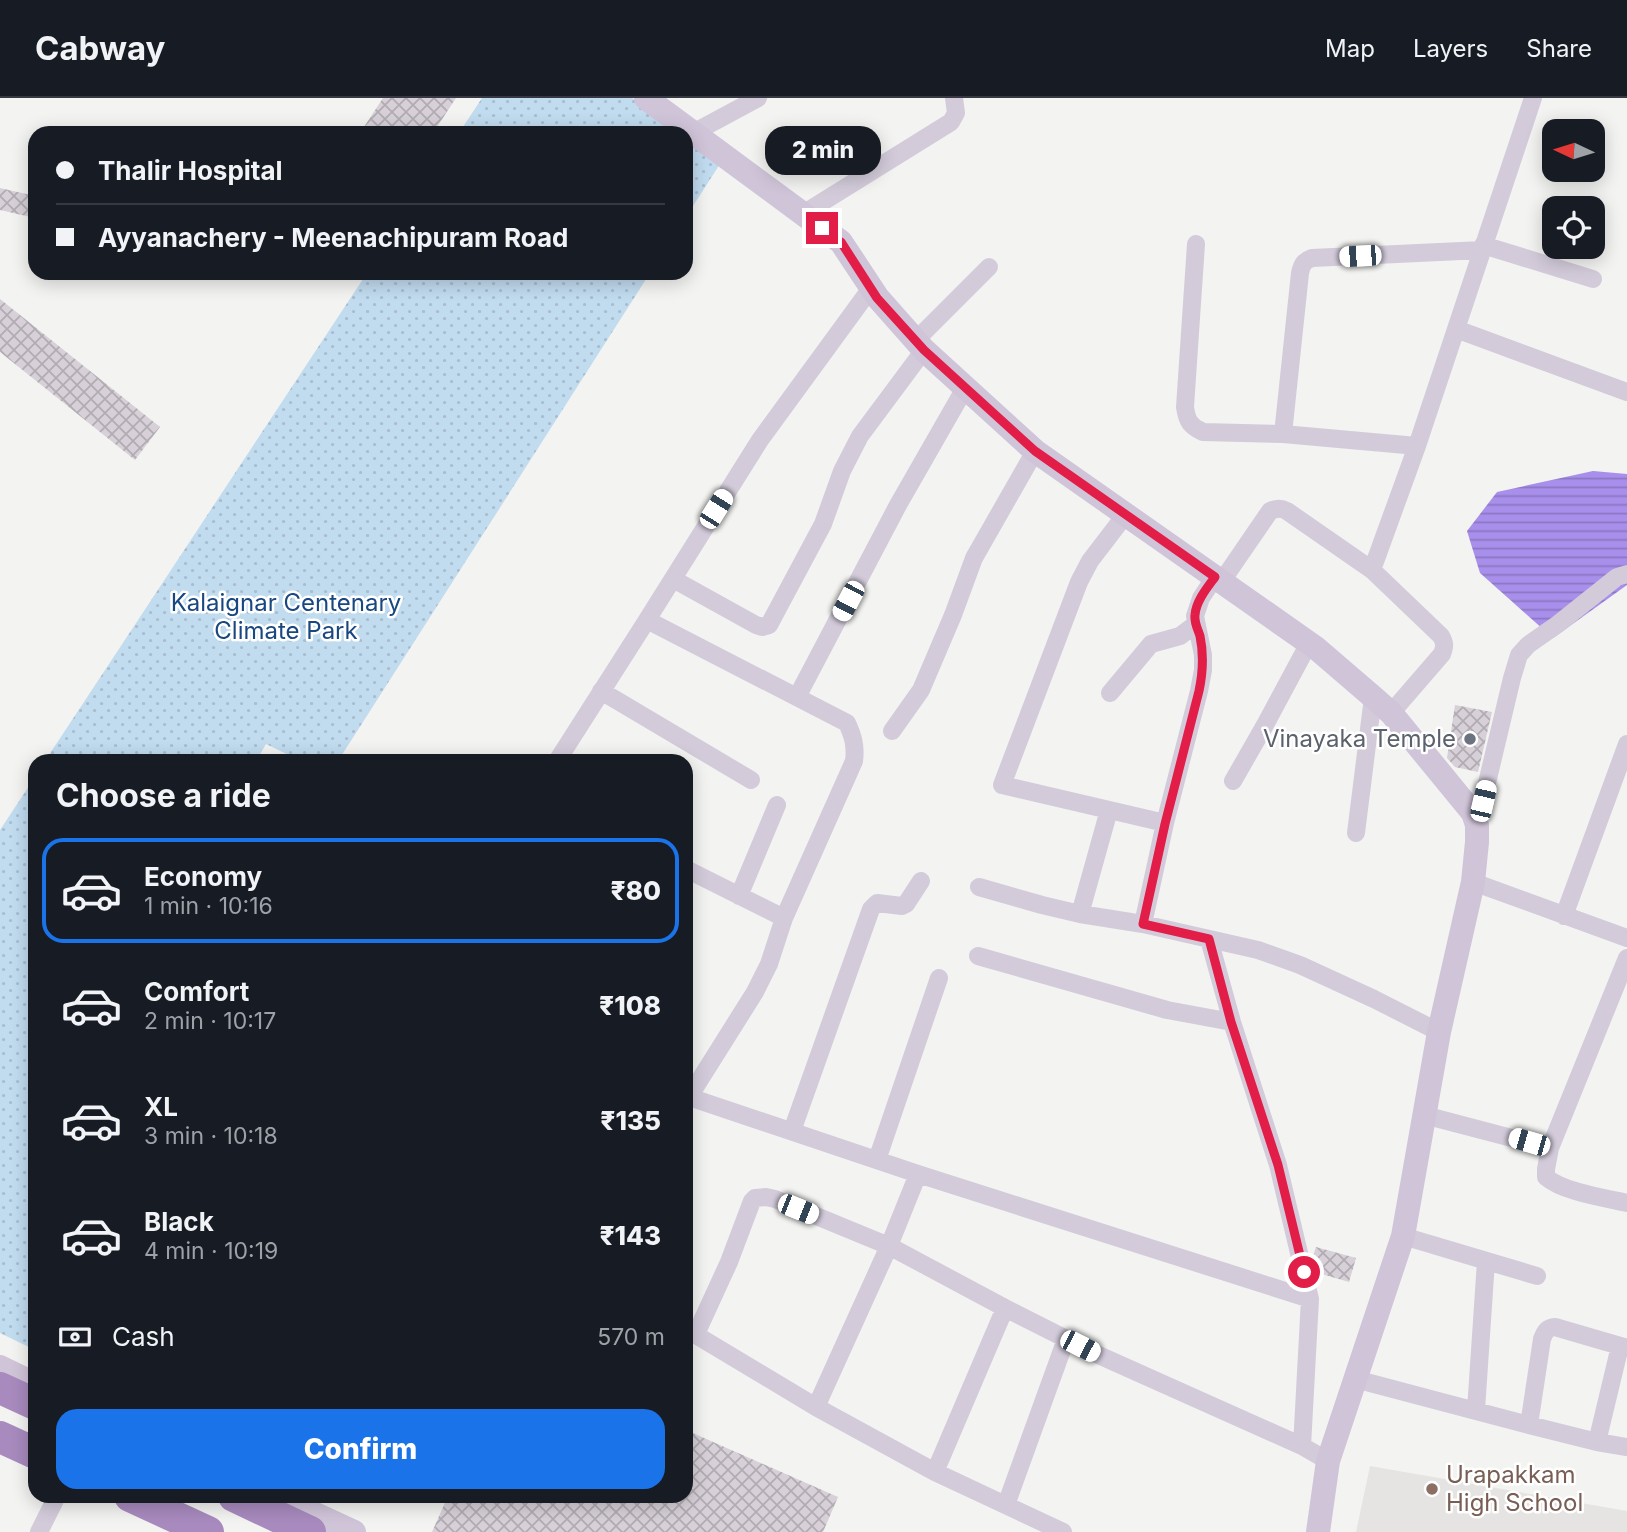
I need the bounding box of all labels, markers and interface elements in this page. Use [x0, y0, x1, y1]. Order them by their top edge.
text: Cabway [35, 28, 165, 68]
text: Map [1325, 34, 1375, 63]
text: Layers [1413, 34, 1488, 63]
text: Share [1526, 34, 1592, 63]
north arrow [1542, 119, 1605, 182]
map controls [1542, 119, 1605, 259]
callout: 2 min [764, 127, 880, 176]
text: 2 min [792, 136, 854, 164]
text: Thalir Hospital [98, 155, 283, 186]
button: locate [1542, 196, 1605, 259]
route end [806, 212, 838, 244]
text: Ayyanachery - Meenachipuram Road [98, 222, 568, 253]
car [1339, 244, 1382, 268]
car [696, 486, 737, 532]
car [829, 578, 868, 624]
park label: Kalaignar Centenary Climate Park [171, 588, 401, 645]
place label: Vinayaka Temple [1263, 724, 1456, 753]
marker: Vinayaka Temple [1462, 731, 1478, 747]
text: Choose a ride [56, 776, 271, 815]
car [1469, 778, 1498, 824]
icon: car [60, 859, 123, 922]
text: Economy [144, 861, 262, 892]
text: ₹80 [611, 875, 661, 906]
text: 1 min · 10:16 [144, 892, 273, 920]
icon: car [60, 974, 123, 1037]
text: Comfort [144, 976, 249, 1007]
text: ₹108 [599, 990, 661, 1021]
text: 2 min · 10:17 [144, 1007, 276, 1035]
icon: car [60, 1089, 123, 1152]
text: XL [144, 1091, 178, 1122]
text: ₹135 [600, 1105, 661, 1136]
text: 3 min · 10:18 [144, 1122, 278, 1150]
car [1506, 1126, 1553, 1158]
car [775, 1191, 822, 1227]
icon: car [60, 1204, 123, 1267]
text: Black [144, 1206, 214, 1237]
text: ₹143 [599, 1220, 661, 1251]
text: 4 min · 10:19 [144, 1237, 278, 1265]
route start [1288, 1256, 1320, 1288]
icon: cash [56, 1318, 94, 1356]
text: Cash [112, 1321, 175, 1352]
text: 570 m [597, 1323, 665, 1351]
car [1057, 1327, 1104, 1365]
button: Confirm [56, 1409, 665, 1489]
place label: Urapakkam High School [1446, 1460, 1583, 1517]
marker: Urapakkam High School [1424, 1481, 1440, 1497]

